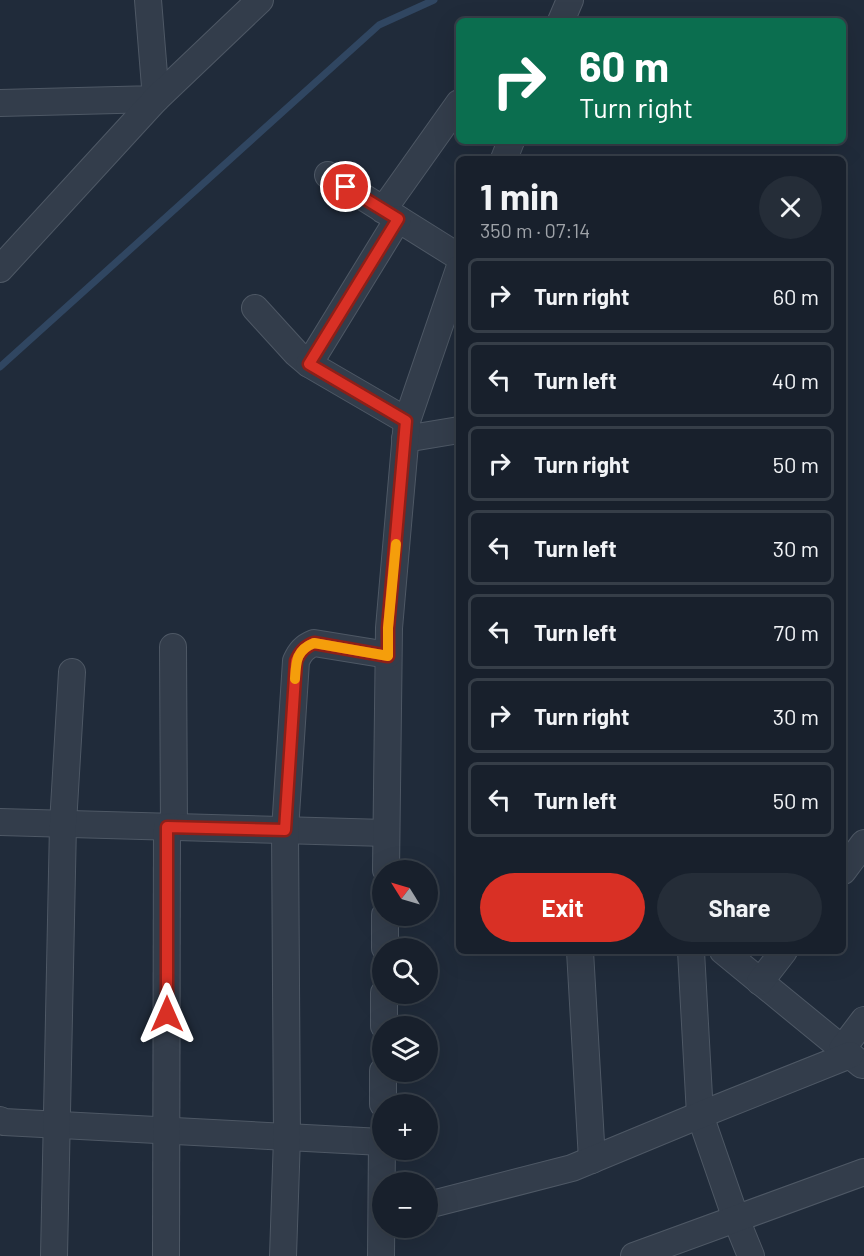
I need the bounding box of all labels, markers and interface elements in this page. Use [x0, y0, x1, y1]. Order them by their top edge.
text: 60 m [579, 40, 669, 90]
icon: right [480, 42, 558, 120]
text: Turn right [579, 91, 693, 123]
pin [320, 161, 371, 212]
icon: arrive [329, 170, 362, 203]
text: 1 min [480, 174, 559, 217]
button: close [759, 176, 822, 239]
text: 350 m · 07:14 [480, 218, 590, 242]
icon: right [483, 279, 516, 312]
text: Turn right [534, 283, 629, 309]
text: 60 m [773, 283, 819, 309]
icon: left [483, 363, 516, 396]
text: Turn left [534, 367, 617, 393]
text: 40 m [772, 367, 819, 393]
icon: right [483, 447, 516, 480]
text: Turn right [534, 451, 629, 477]
text: 50 m [773, 451, 819, 477]
icon: left [483, 531, 516, 564]
text: Turn left [534, 535, 617, 561]
text: 30 m [773, 535, 819, 561]
icon: left [483, 615, 516, 648]
text: Turn left [534, 619, 617, 645]
text: 70 m [774, 619, 819, 645]
icon: right [483, 699, 516, 732]
text: Turn right [534, 703, 629, 729]
text: 30 m [773, 703, 819, 729]
icon: left [483, 783, 516, 816]
text: Turn left [534, 787, 617, 813]
text: 50 m [773, 787, 819, 813]
north arrow [372, 860, 438, 926]
map controls [372, 860, 438, 1238]
button: Exit [480, 873, 645, 942]
button: Share [657, 873, 822, 942]
button: search [372, 938, 438, 1004]
position arrow [135, 982, 199, 1046]
button: layers [372, 1016, 438, 1082]
button: + [372, 1094, 438, 1160]
button: − [372, 1172, 438, 1238]

